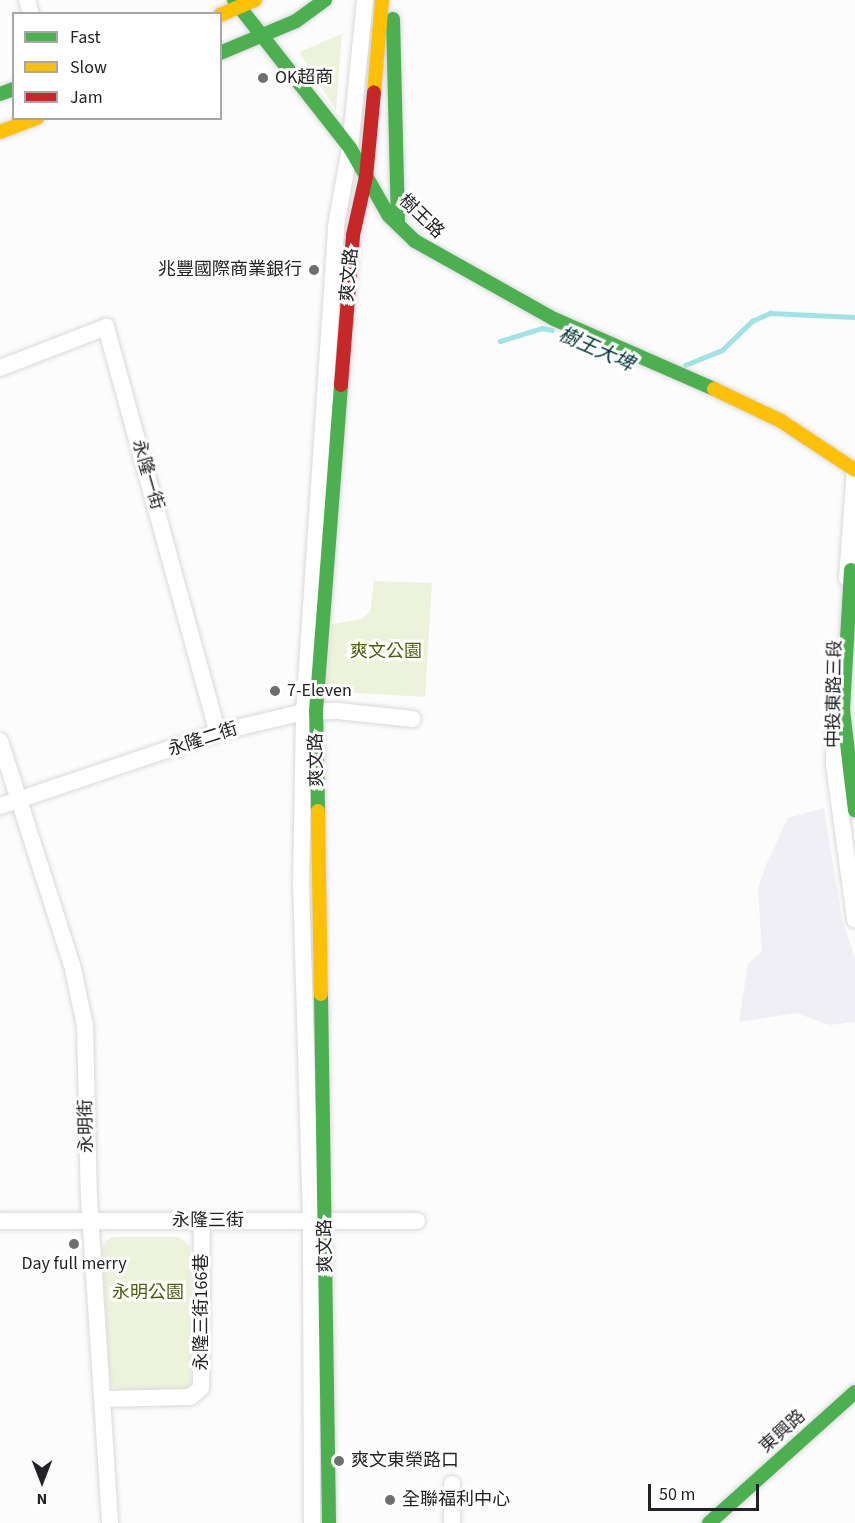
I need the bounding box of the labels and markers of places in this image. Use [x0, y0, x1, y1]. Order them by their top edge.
place label: OK超商 [275, 67, 333, 89]
marker: OK超商 [256, 71, 270, 85]
place label: 兆豐國際商業銀行 [158, 259, 302, 281]
marker: 兆豐國際商業銀行 [307, 263, 321, 277]
place label: 7-Eleven [287, 680, 352, 702]
marker: 7-Eleven [268, 684, 282, 698]
marker: Day full merry [67, 1237, 81, 1251]
place label: Day full merry [21, 1253, 127, 1275]
place label: 爽文東榮路口 [351, 1450, 459, 1472]
marker: 爽文東榮路口 [332, 1454, 346, 1468]
place label: 全聯福利中心 [402, 1489, 510, 1511]
marker: 全聯福利中心 [383, 1493, 397, 1507]

